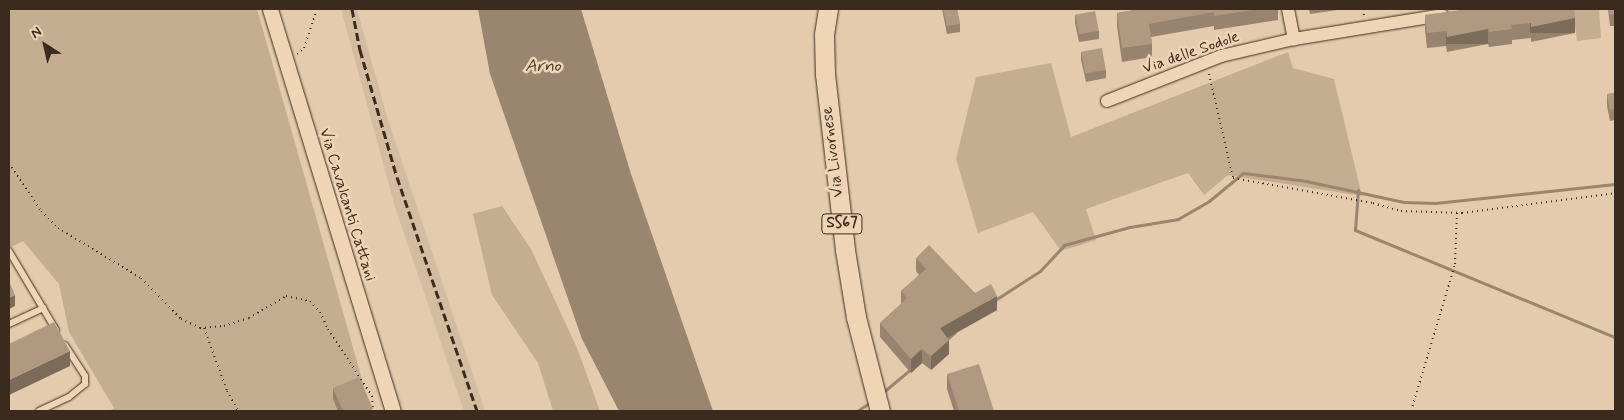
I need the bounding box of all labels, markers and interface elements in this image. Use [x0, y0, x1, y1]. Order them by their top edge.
north arrow [20, 20, 70, 70]
text: N [27, 23, 45, 43]
street label: Via delle Sodole [1140, 27, 1242, 79]
water label: Arno [525, 55, 561, 77]
street label: Via Livornese [818, 105, 848, 199]
street label: Via Cavalcanti Cattani [315, 126, 379, 284]
road number: SS67 [821, 212, 863, 236]

